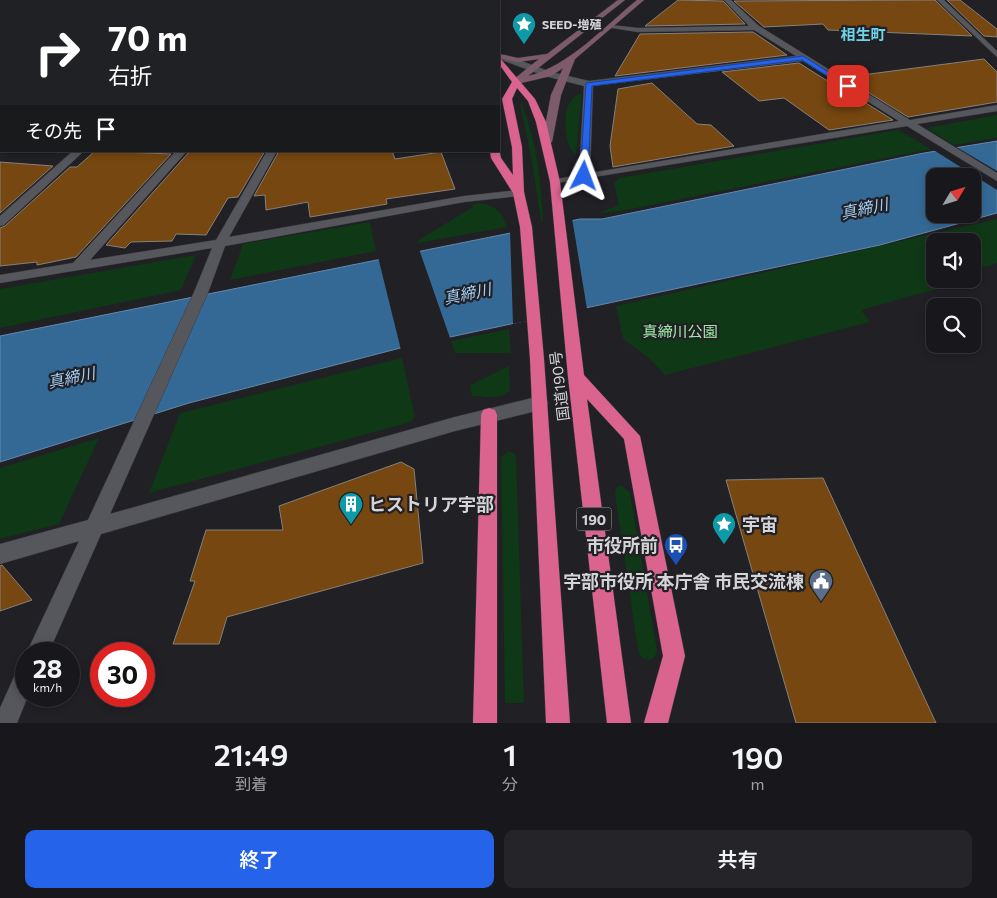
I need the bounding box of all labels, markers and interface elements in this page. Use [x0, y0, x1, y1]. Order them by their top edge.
place icon: SEED-増殖 [511, 11, 537, 45]
text: 70 m [108, 15, 188, 58]
place label: SEED-増殖 [542, 17, 601, 31]
icon: right [25, 20, 90, 85]
district label: 相生町 [840, 25, 886, 43]
text: 右折 [108, 62, 152, 89]
pin [827, 65, 869, 107]
icon: arrive [834, 72, 862, 100]
icon: arrive [92, 115, 120, 143]
text: その先 [25, 119, 82, 142]
position arrow [557, 149, 609, 201]
north arrow [926, 168, 981, 222]
map controls [926, 168, 981, 353]
water label: 真締川 [839, 193, 891, 222]
button: sound [926, 233, 981, 288]
water label: 真締川 [442, 278, 494, 307]
button: search [926, 298, 981, 353]
park label: 真締川公園 [642, 322, 718, 340]
street label: 国道190号 [546, 350, 572, 422]
water label: 真締川 [46, 362, 98, 391]
building icon: ヒストリア宇部 [338, 491, 364, 525]
place label: ヒストリア宇部 [368, 493, 494, 515]
road number: 190 [576, 508, 612, 530]
place icon: 宇宙 [711, 511, 737, 545]
place label: 宇宙 [742, 513, 778, 535]
bus stop icon: 市役所前 [663, 532, 689, 566]
place label: 市役所前 [586, 534, 658, 556]
public building icon: 宇部市役所 本庁舎 市民交流棟 [808, 568, 834, 602]
place label: 宇部市役所 本庁舎 市民交流棟 [563, 570, 804, 592]
speed limit sign: 30 [90, 642, 155, 707]
text: 28 [33, 653, 62, 683]
text: km/h [33, 680, 62, 694]
text: 21:49 [214, 735, 288, 772]
text: 1 [503, 735, 517, 772]
text: 190 [732, 738, 783, 775]
text: 到着 [235, 774, 267, 793]
text: 分 [502, 774, 518, 793]
text: m [751, 774, 764, 793]
button: 終了 [25, 830, 494, 888]
button: 共有 [504, 830, 972, 888]

